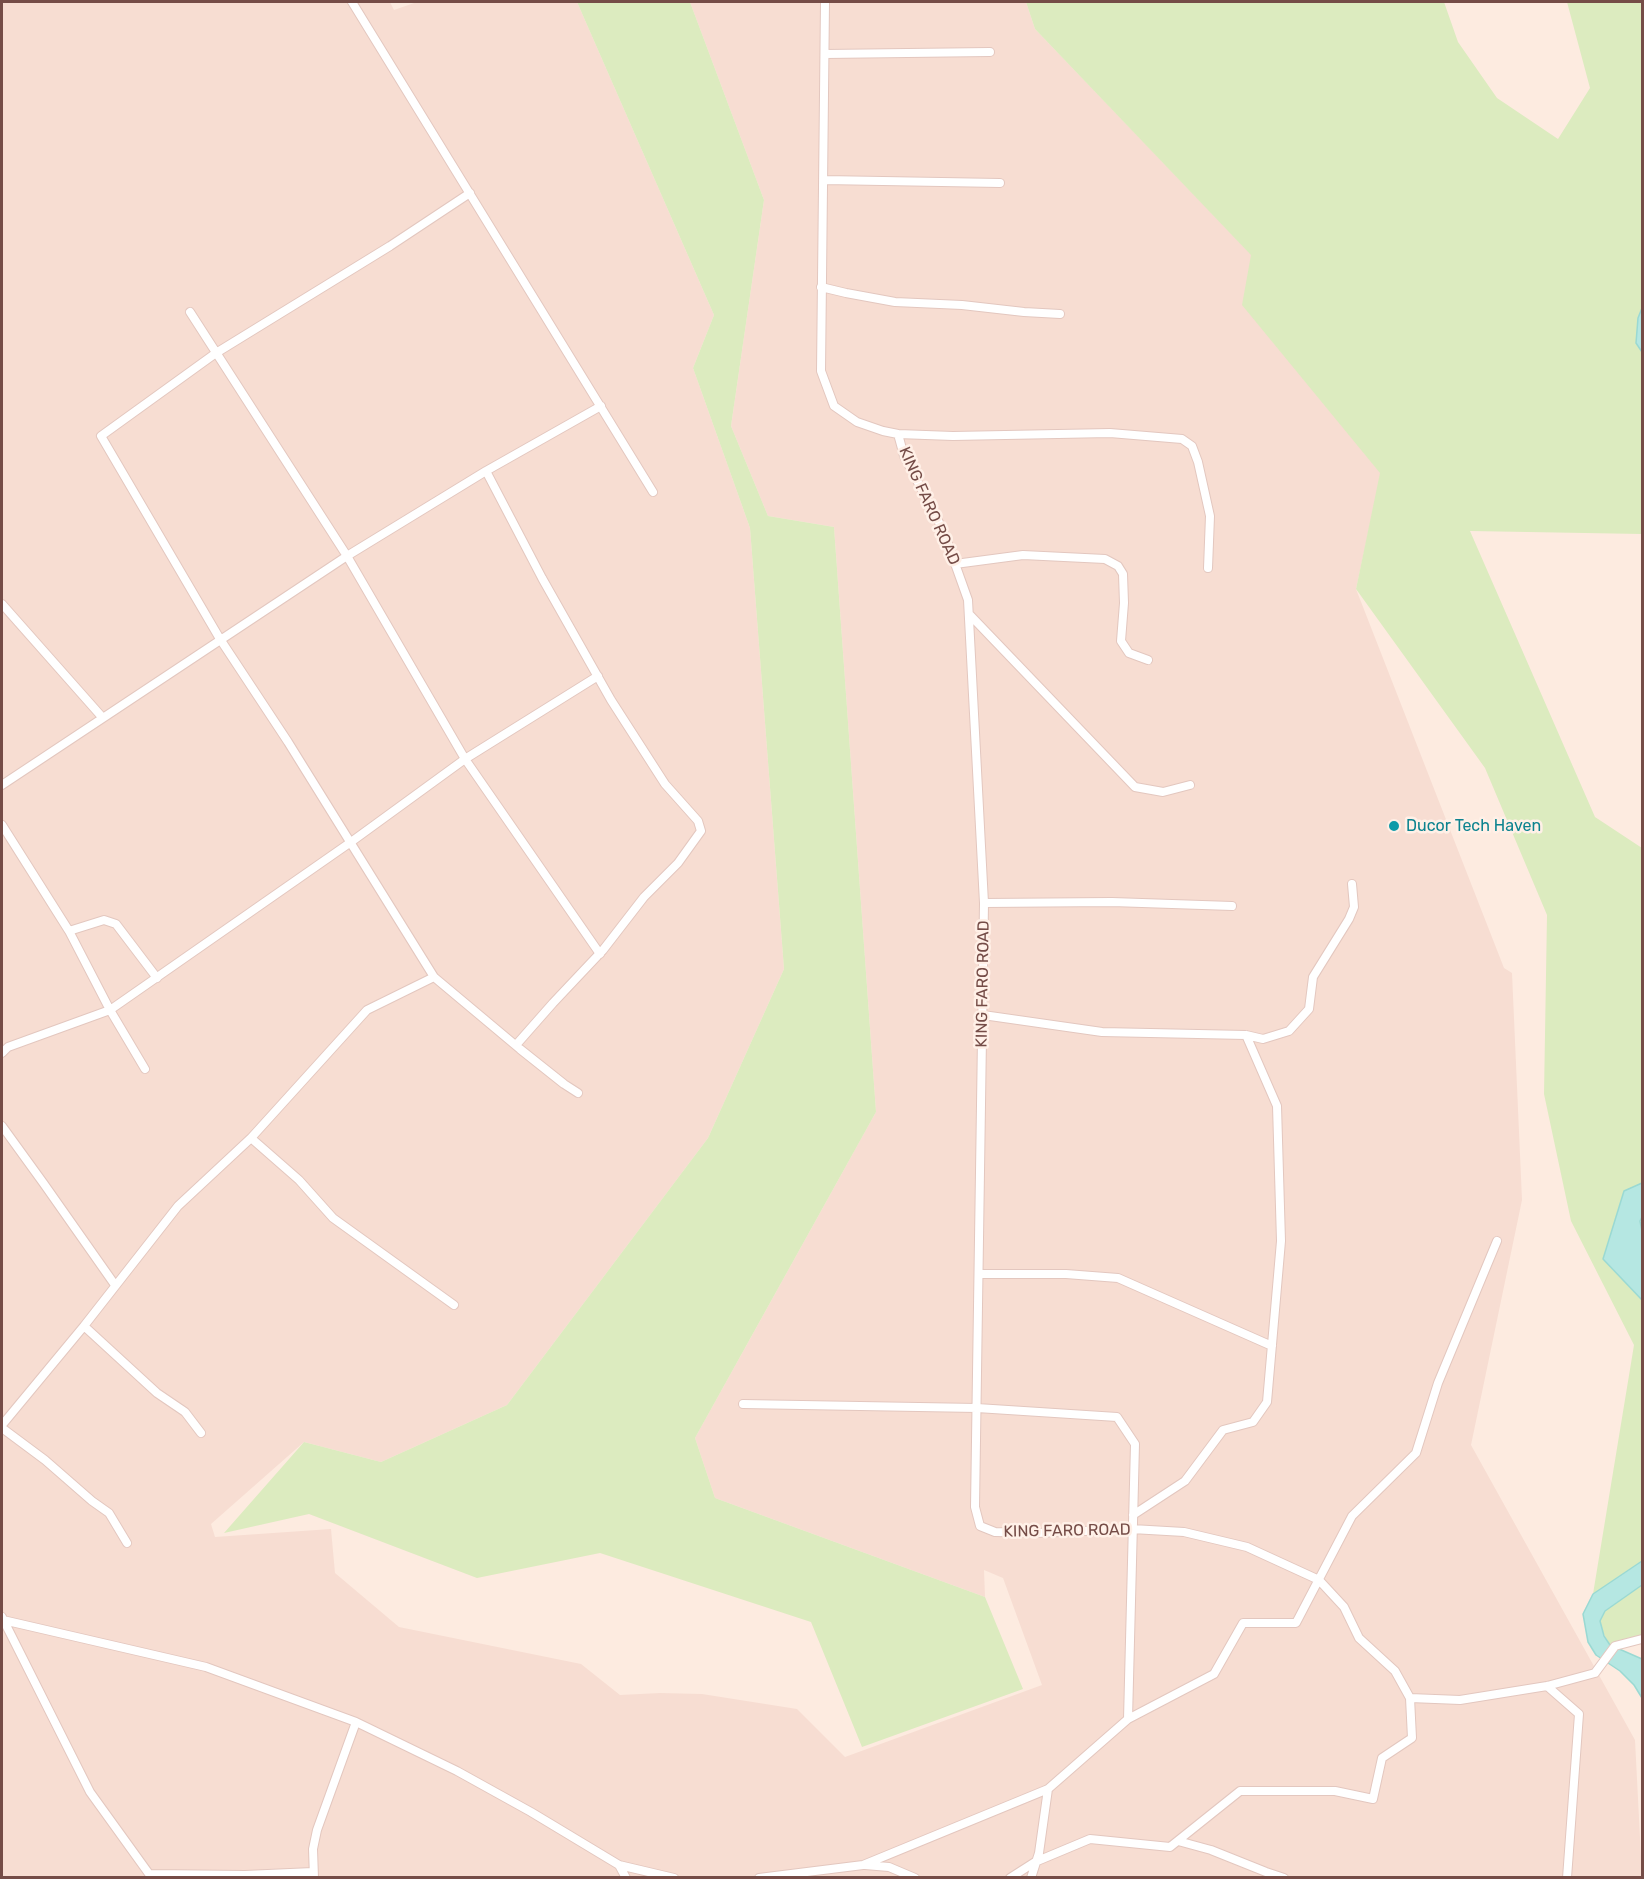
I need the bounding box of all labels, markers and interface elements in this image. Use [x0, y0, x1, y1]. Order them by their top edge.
street label: KING FARO ROAD [894, 444, 964, 568]
place label: Ducor Tech Haven [1406, 816, 1541, 836]
marker: Ducor Tech Haven [1387, 819, 1401, 833]
street label: KING FARO ROAD [972, 920, 994, 1048]
street label: KING FARO ROAD [1003, 1520, 1131, 1542]

